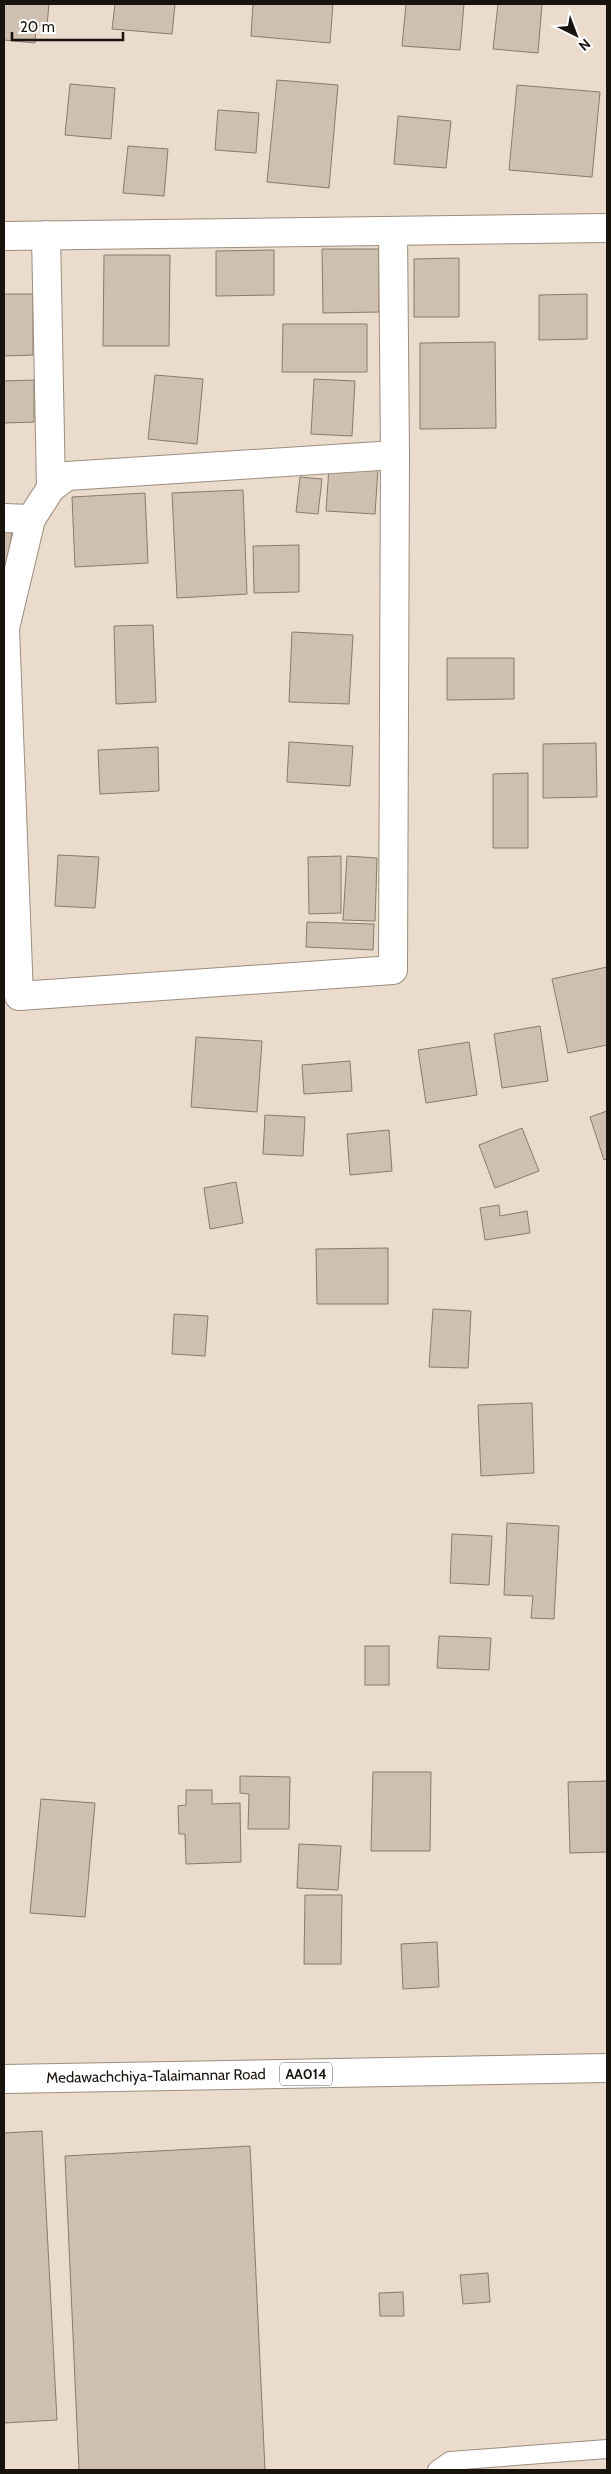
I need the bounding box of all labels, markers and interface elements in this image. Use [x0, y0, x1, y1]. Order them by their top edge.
scale bar [12, 10, 124, 42]
north arrow [551, 10, 601, 60]
text: 20 m [20, 18, 55, 36]
text: N [575, 35, 594, 55]
road number: AA014 [280, 2062, 332, 2086]
street label: Medawachchiya-Talaimannar Road [46, 2065, 266, 2087]

